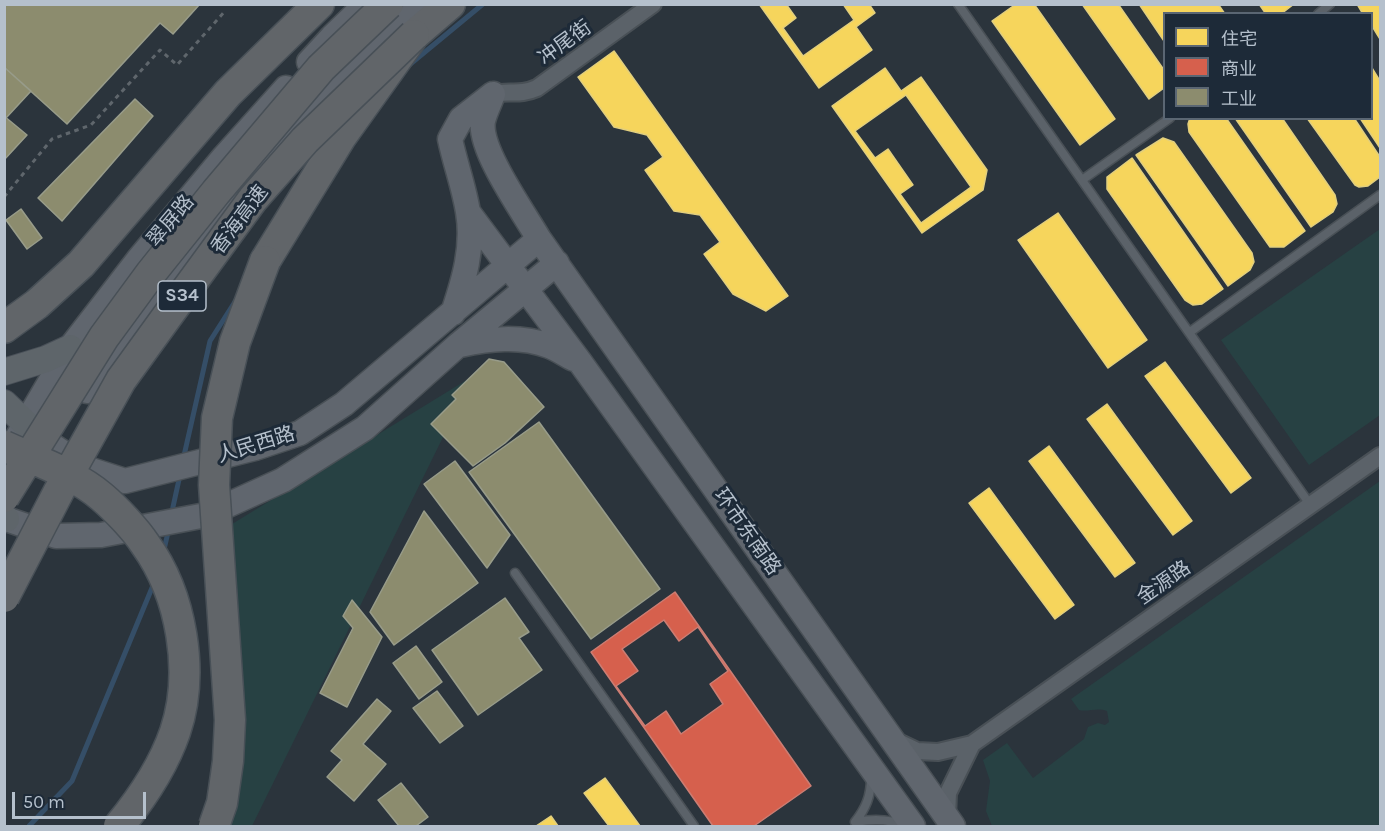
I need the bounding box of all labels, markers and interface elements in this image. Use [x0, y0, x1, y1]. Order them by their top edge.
legend [1163, 12, 1373, 120]
street label: 冲尾街 [534, 16, 596, 70]
text: 住宅 [1221, 28, 1257, 50]
text: 商业 [1221, 58, 1257, 80]
text: 工业 [1221, 88, 1257, 110]
street label: 香海高速 [206, 181, 274, 259]
street label: 翠屏路 [143, 190, 199, 252]
road number: S34 [158, 281, 206, 311]
street label: 人民西路 [214, 422, 298, 468]
street label: 环市东南路 [708, 484, 786, 580]
street label: 金源路 [1133, 556, 1195, 610]
scale bar [15, 780, 148, 818]
text: 50 m [23, 791, 65, 813]

